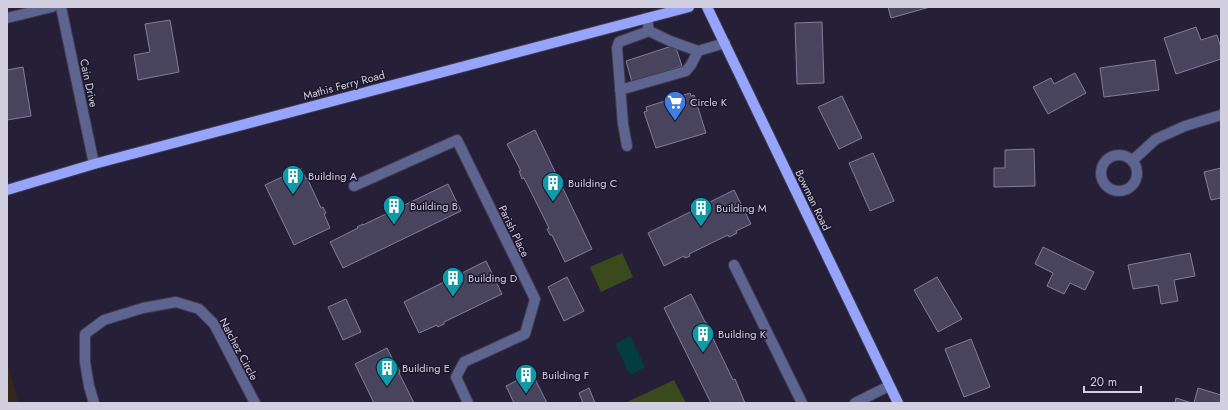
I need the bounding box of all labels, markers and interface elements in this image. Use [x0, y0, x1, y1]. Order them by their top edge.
street label: Cain Drive [76, 57, 102, 109]
street label: Mathis Ferry Road [301, 66, 387, 104]
supermarket icon: Circle K [662, 89, 688, 122]
place label: Circle K [690, 94, 728, 110]
building icon: Building A [280, 163, 306, 196]
street label: Bowman Road [791, 167, 835, 233]
place label: Building A [308, 168, 358, 184]
building icon: Building C [540, 170, 566, 203]
place label: Building C [568, 175, 617, 191]
building icon: Building B [381, 193, 407, 226]
building icon: Building M [688, 195, 714, 228]
place label: Building B [410, 198, 458, 214]
place label: Building M [716, 200, 767, 216]
street label: Parish Place [495, 202, 534, 260]
building icon: Building D [440, 265, 466, 298]
place label: Building D [468, 270, 518, 286]
street label: Natchez Circle [216, 315, 262, 383]
building icon: Building K [690, 321, 716, 354]
place label: Building K [718, 326, 767, 342]
building icon: Building E [374, 355, 400, 388]
place label: Building E [402, 360, 450, 376]
building icon: Building F [513, 362, 539, 395]
place label: Building F [542, 367, 589, 383]
scale bar [1084, 368, 1141, 394]
text: 20 m [1090, 373, 1117, 391]

